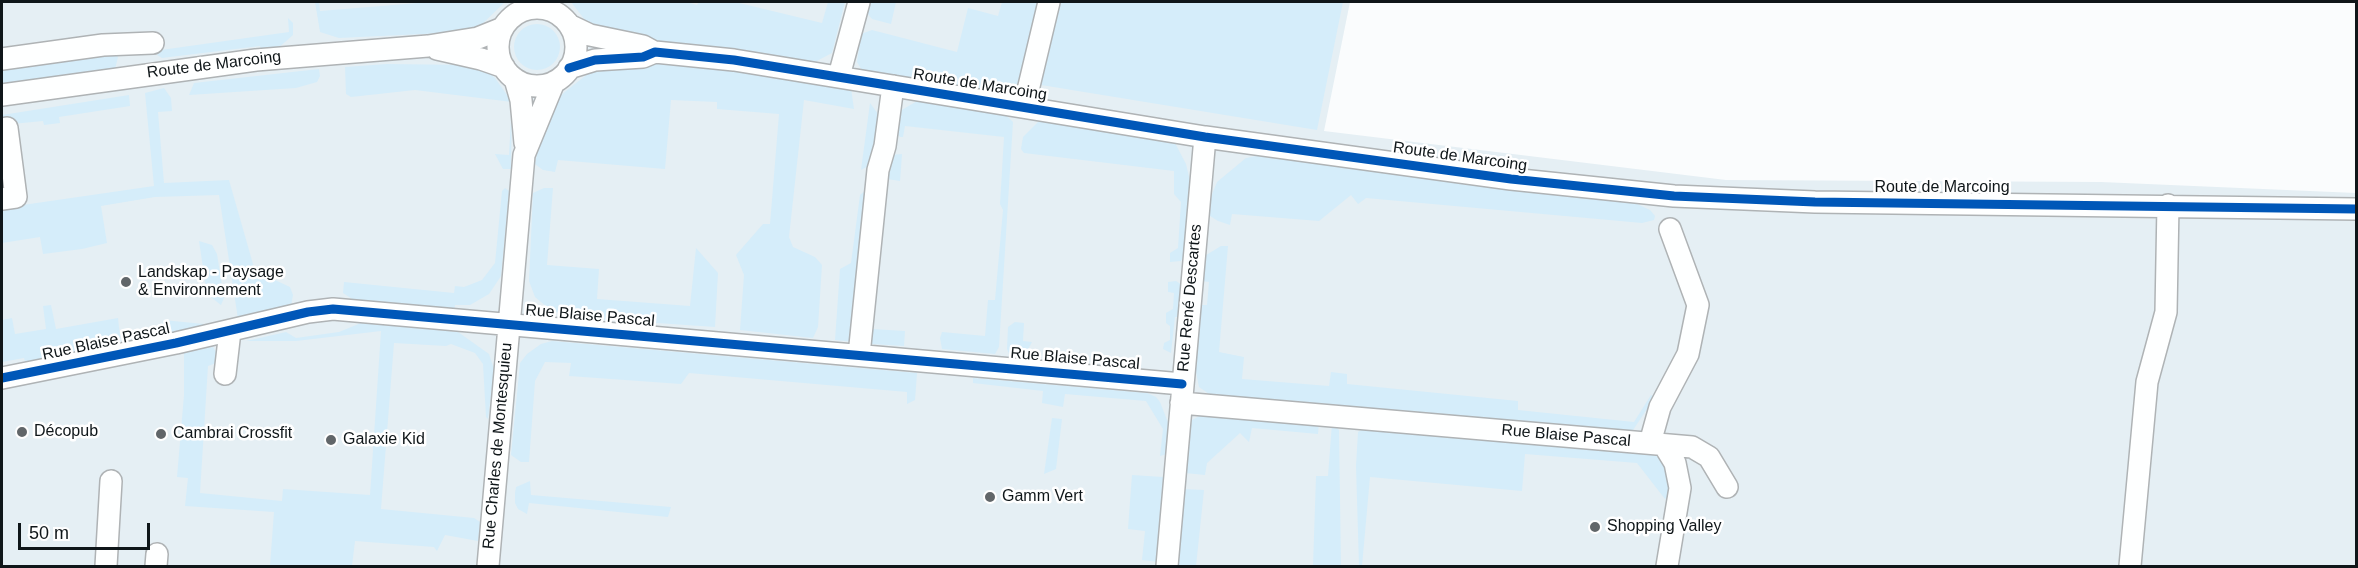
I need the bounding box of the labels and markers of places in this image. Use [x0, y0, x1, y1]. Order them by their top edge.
place label: Landskap - Paysage & Environnement [138, 263, 284, 301]
marker: Landskap - Paysage & Environnement [119, 275, 133, 289]
place label: Décopub [34, 422, 98, 442]
place label: Cambrai Crossfit [173, 424, 292, 444]
marker: Décopub [15, 425, 29, 439]
marker: Cambrai Crossfit [154, 427, 168, 441]
place label: Galaxie Kid [343, 430, 425, 450]
marker: Galaxie Kid [324, 433, 338, 447]
place label: Gamm Vert [1002, 487, 1083, 507]
marker: Gamm Vert [983, 490, 997, 504]
place label: Shopping Valley [1607, 517, 1721, 537]
marker: Shopping Valley [1588, 520, 1602, 534]

